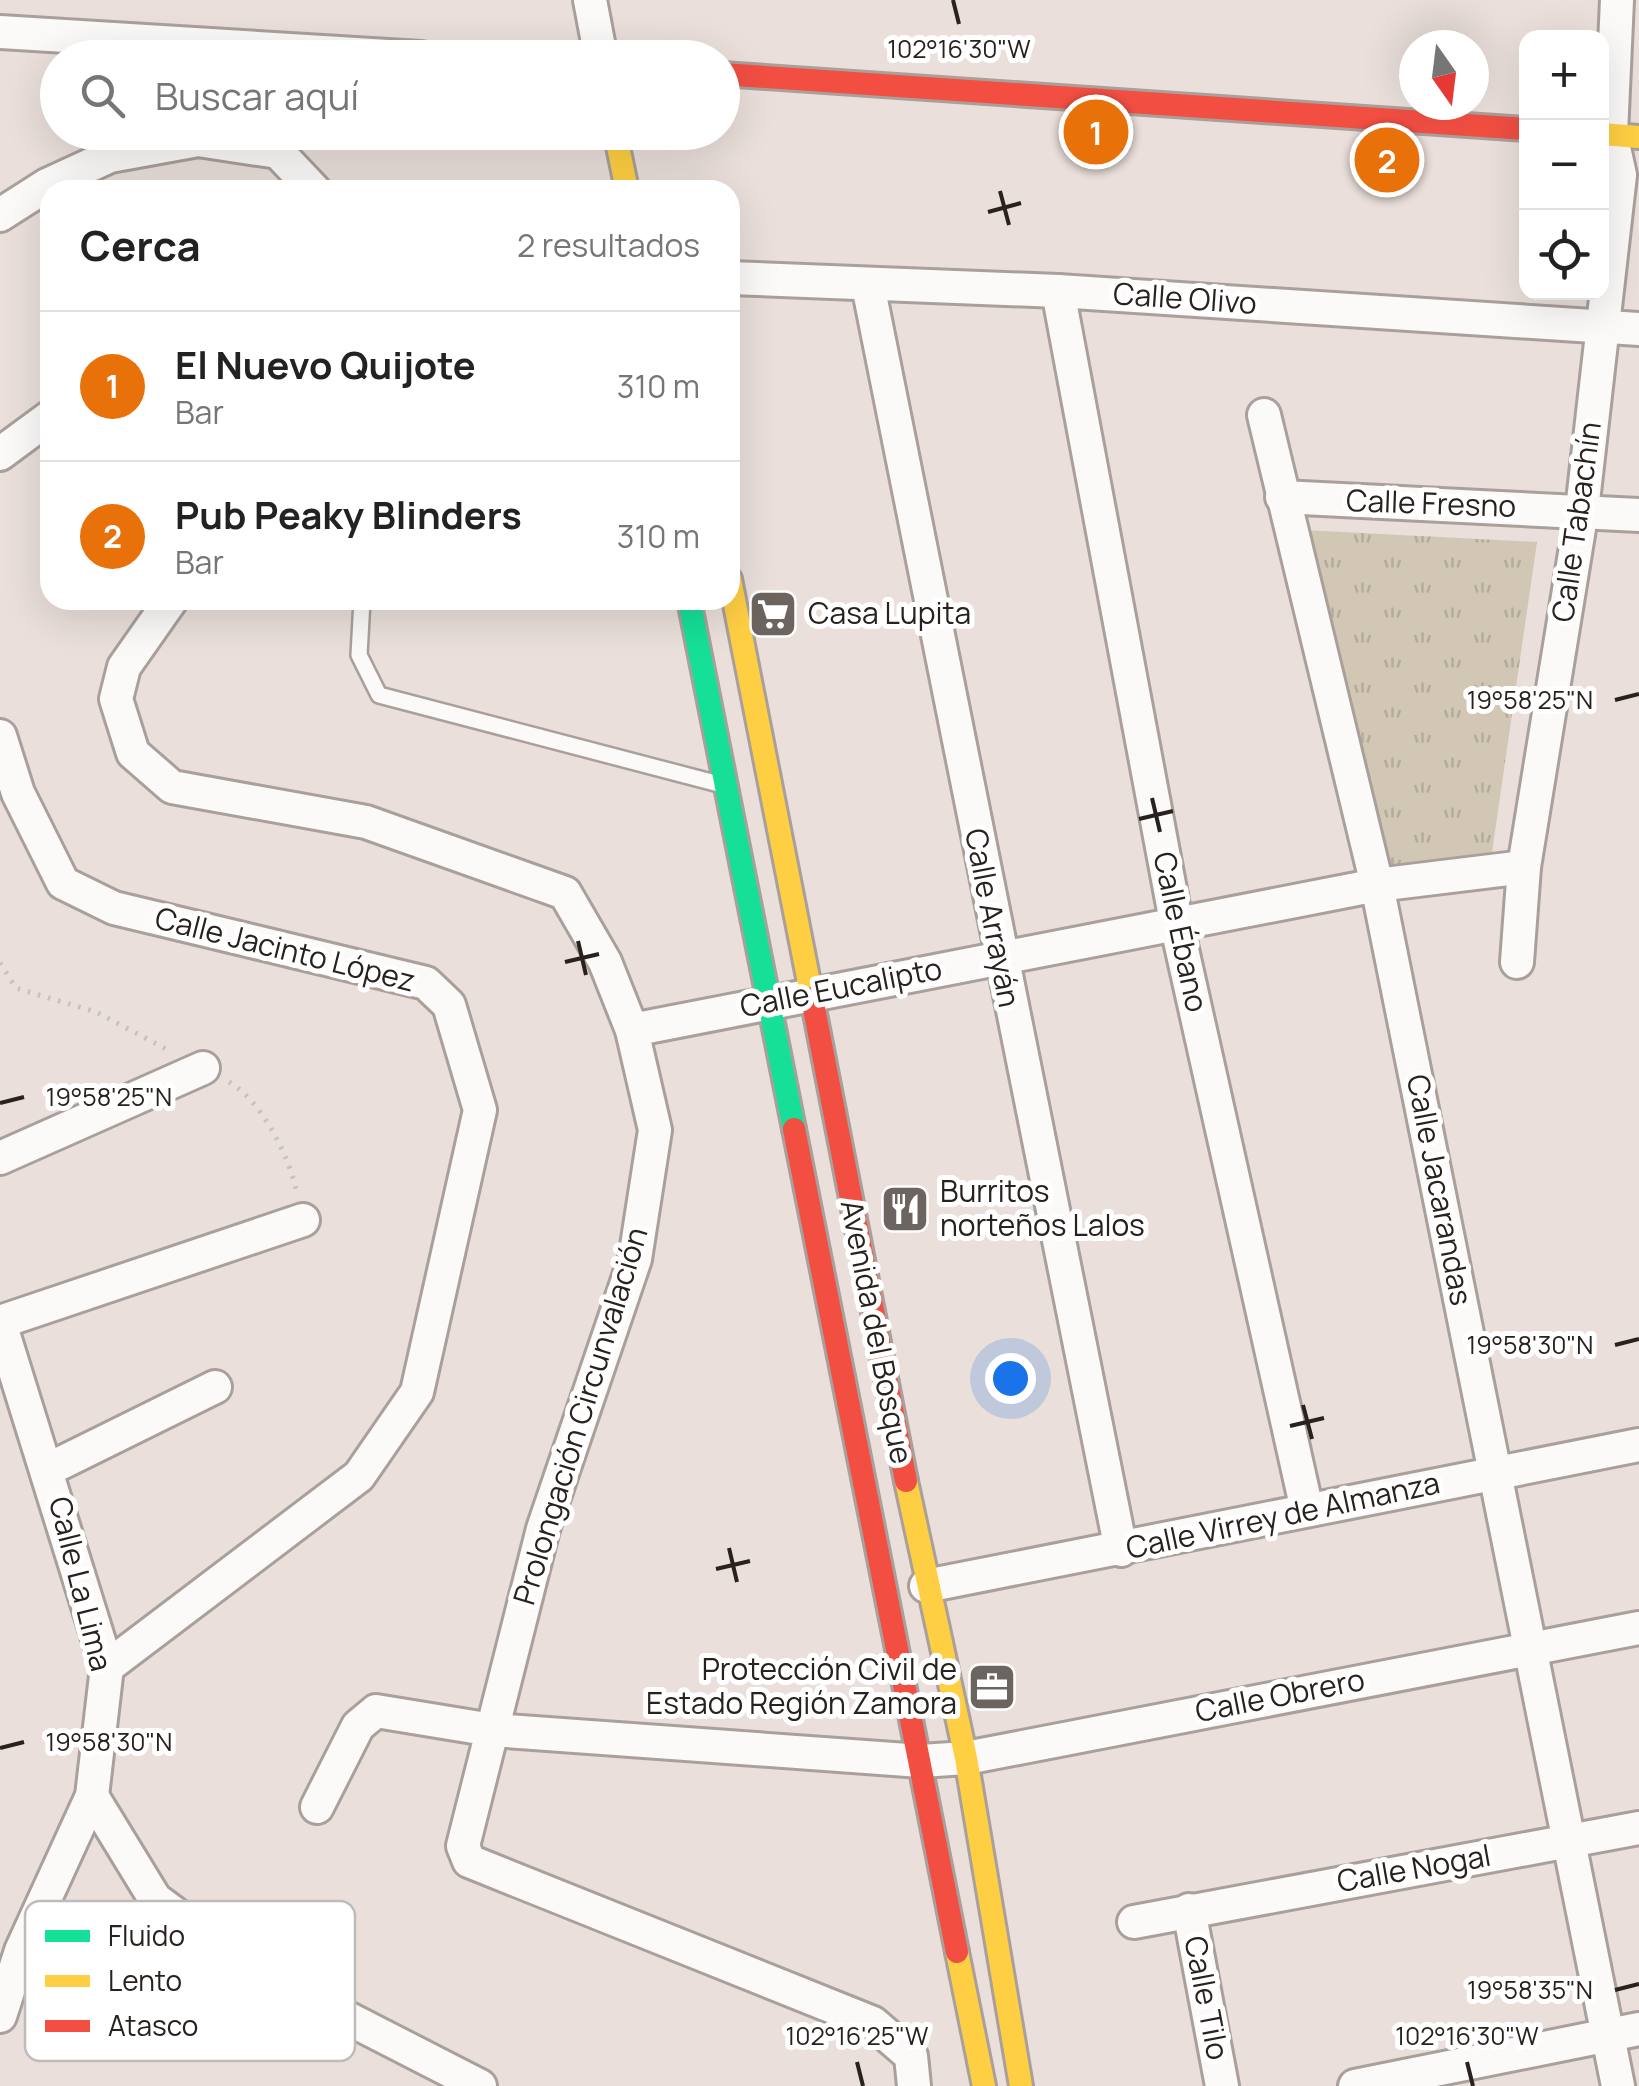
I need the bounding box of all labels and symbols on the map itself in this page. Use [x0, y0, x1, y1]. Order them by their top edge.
north arrow [1399, 30, 1489, 120]
text: 102°16'30"W [887, 31, 1031, 66]
pin: 1 [1064, 94, 1128, 170]
pin: 2 [1354, 122, 1420, 198]
street label: Calle Olivo [1112, 272, 1258, 323]
street label: Calle Tabachín [1541, 419, 1610, 625]
street label: Calle Fresno [1345, 479, 1517, 526]
supermarket icon: Casa Lupita [747, 588, 799, 640]
place label: Casa Lupita [808, 592, 971, 633]
text: 19°58'25"N [1467, 682, 1593, 717]
street label: Calle Arrayán [956, 825, 1031, 1011]
street label: Calle Ébano [1145, 848, 1218, 1016]
street label: Calle Jacinto López [151, 896, 420, 1001]
street label: Calle Eucalipto [736, 947, 945, 1026]
street label: Calle Jacarandas [1398, 1071, 1483, 1309]
text: 19°58'25"N [46, 1079, 172, 1114]
place label: Burritos norteños Lalos [940, 1170, 1145, 1245]
restaurant icon: Burritos norteños Lalos [879, 1183, 931, 1235]
street label: Avenida del Bosque [832, 1196, 923, 1467]
street label: Prolongación Circunvalación [503, 1222, 657, 1609]
text: 19°58'30"N [1467, 1327, 1593, 1362]
your location [985, 1353, 1036, 1404]
street label: Calle Virrey de Almanza [1122, 1461, 1443, 1568]
street label: Calle La Lima [40, 1492, 123, 1675]
place label: Protección Civil de Estado Región Zamora [646, 1648, 957, 1723]
street label: Calle Obrero [1192, 1658, 1368, 1731]
office icon: Protección Civil de Estado Región Zamora [966, 1661, 1018, 1713]
text: 19°58'30"N [46, 1724, 172, 1759]
street label: Calle Nogal [1334, 1834, 1494, 1901]
legend [25, 1901, 355, 2061]
text: Fluido [108, 1916, 185, 1954]
street label: Calle Tilo [1175, 1932, 1240, 2063]
text: Lento [108, 1961, 182, 1999]
text: 19°58'35"N [1467, 1972, 1593, 2007]
text: Atasco [108, 2006, 198, 2044]
text: 102°16'25"W [786, 2018, 928, 2053]
text: 102°16'30"W [1395, 2018, 1539, 2053]

